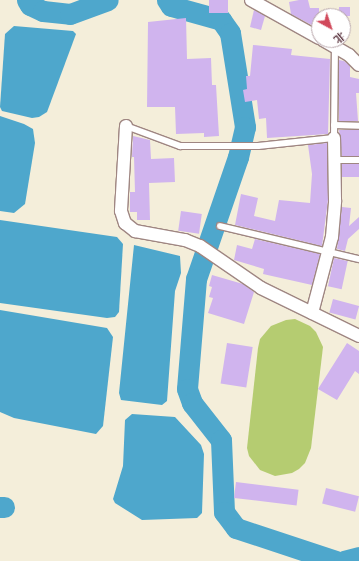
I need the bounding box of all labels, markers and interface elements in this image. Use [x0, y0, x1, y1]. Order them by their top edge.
north arrow [311, 8, 351, 48]
text: 北 [329, 28, 347, 46]

